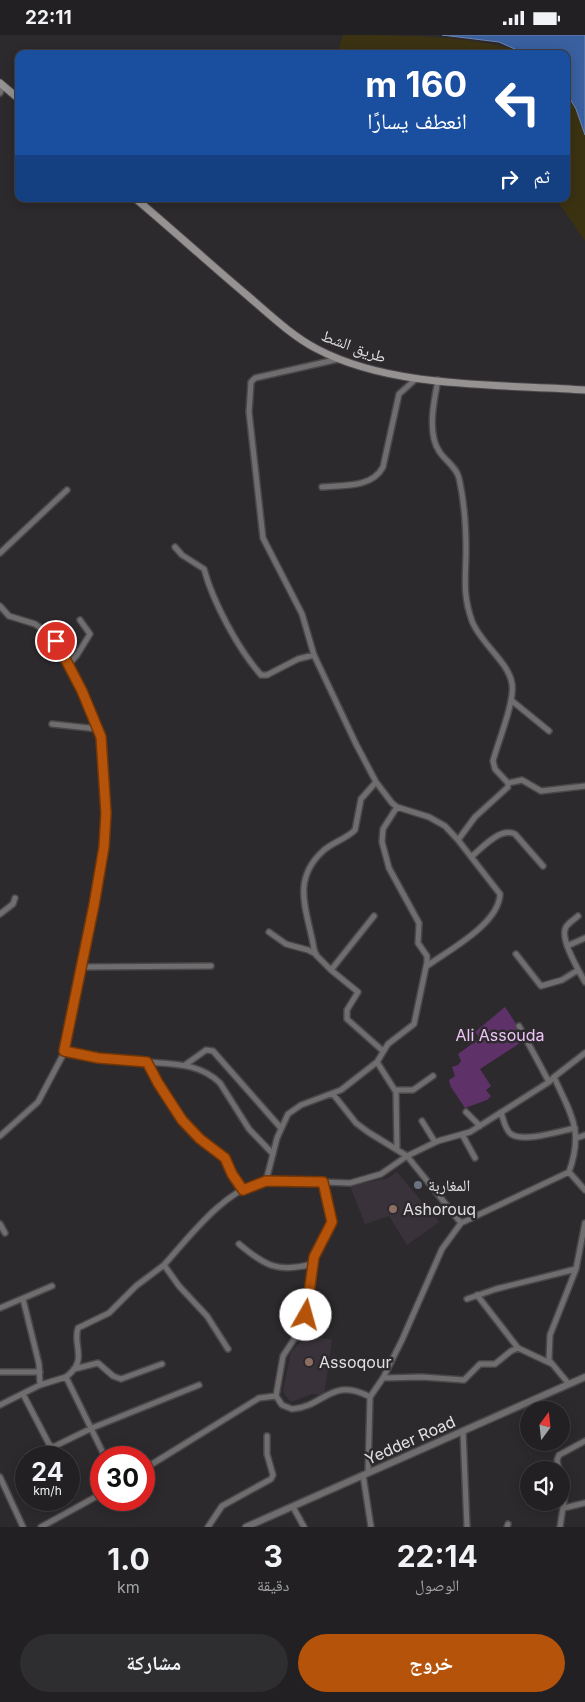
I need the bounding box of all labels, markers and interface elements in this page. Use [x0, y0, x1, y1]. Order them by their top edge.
text: 22:11 [25, 6, 72, 29]
text: 160 m [365, 63, 467, 105]
icon: left [485, 70, 550, 135]
text: انعطف يسارًا [367, 108, 467, 134]
icon: right [495, 165, 523, 193]
text: ثم [533, 165, 550, 188]
street label: طريق الشط [319, 325, 389, 368]
pin [35, 620, 77, 662]
icon: arrive [42, 627, 70, 655]
park label: Ali Assouda [455, 1025, 545, 1045]
place label: المغاربة [428, 1175, 470, 1195]
marker: المغاربة [412, 1179, 424, 1191]
place label: Ashorouq [403, 1199, 476, 1219]
marker: Ashorouq [387, 1203, 399, 1215]
position arrow [279, 1288, 331, 1340]
place label: Assoqour [319, 1352, 391, 1372]
marker: Assoqour [303, 1356, 315, 1368]
north arrow [520, 1401, 570, 1451]
map controls [520, 1401, 570, 1511]
street label: Yedder Road [362, 1411, 458, 1469]
speed limit sign: 30 [90, 1446, 155, 1511]
text: 24 [31, 1457, 64, 1487]
button: sound [520, 1461, 570, 1511]
text: km/h [33, 1483, 62, 1498]
text: 3 [263, 1538, 283, 1574]
text: 22:14 [397, 1538, 478, 1574]
text: 1.0 [107, 1541, 150, 1577]
text: دقيقة [257, 1575, 289, 1595]
text: الوصول [415, 1575, 459, 1595]
text: km [117, 1577, 140, 1597]
button: مشاركة [20, 1634, 288, 1692]
button: خروج [298, 1634, 565, 1692]

